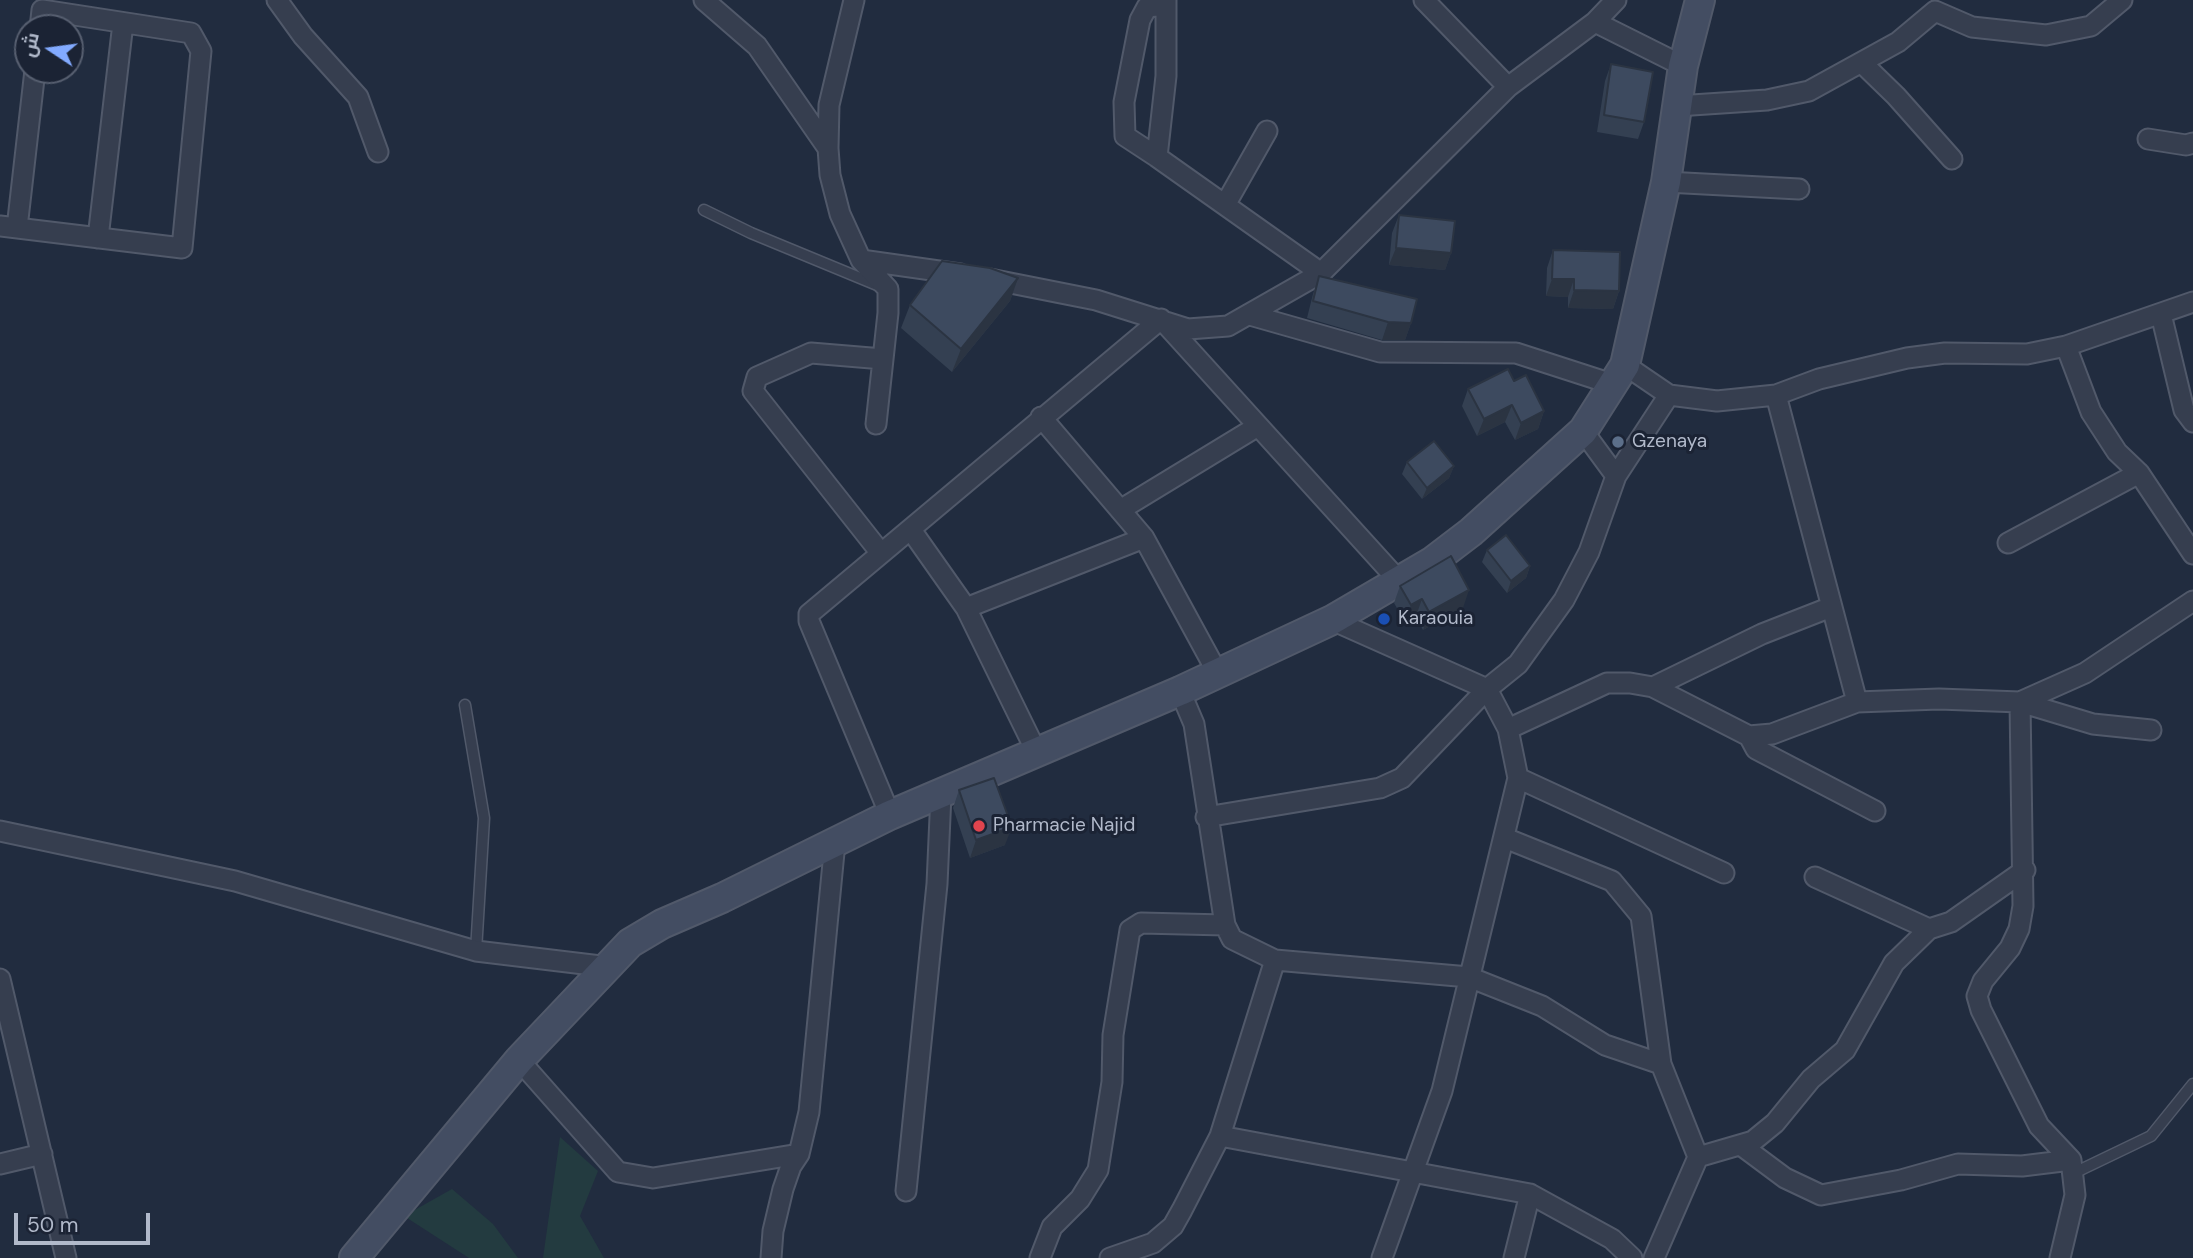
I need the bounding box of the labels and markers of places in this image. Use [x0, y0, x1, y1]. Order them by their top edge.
place label: Gzenaya [1632, 431, 1707, 453]
marker: Gzenaya [1610, 434, 1626, 450]
place label: Karaouia [1398, 608, 1473, 630]
marker: Karaouia [1376, 611, 1392, 627]
place label: Pharmacie Najid [993, 815, 1135, 837]
marker: Pharmacie Najid [971, 818, 987, 834]

